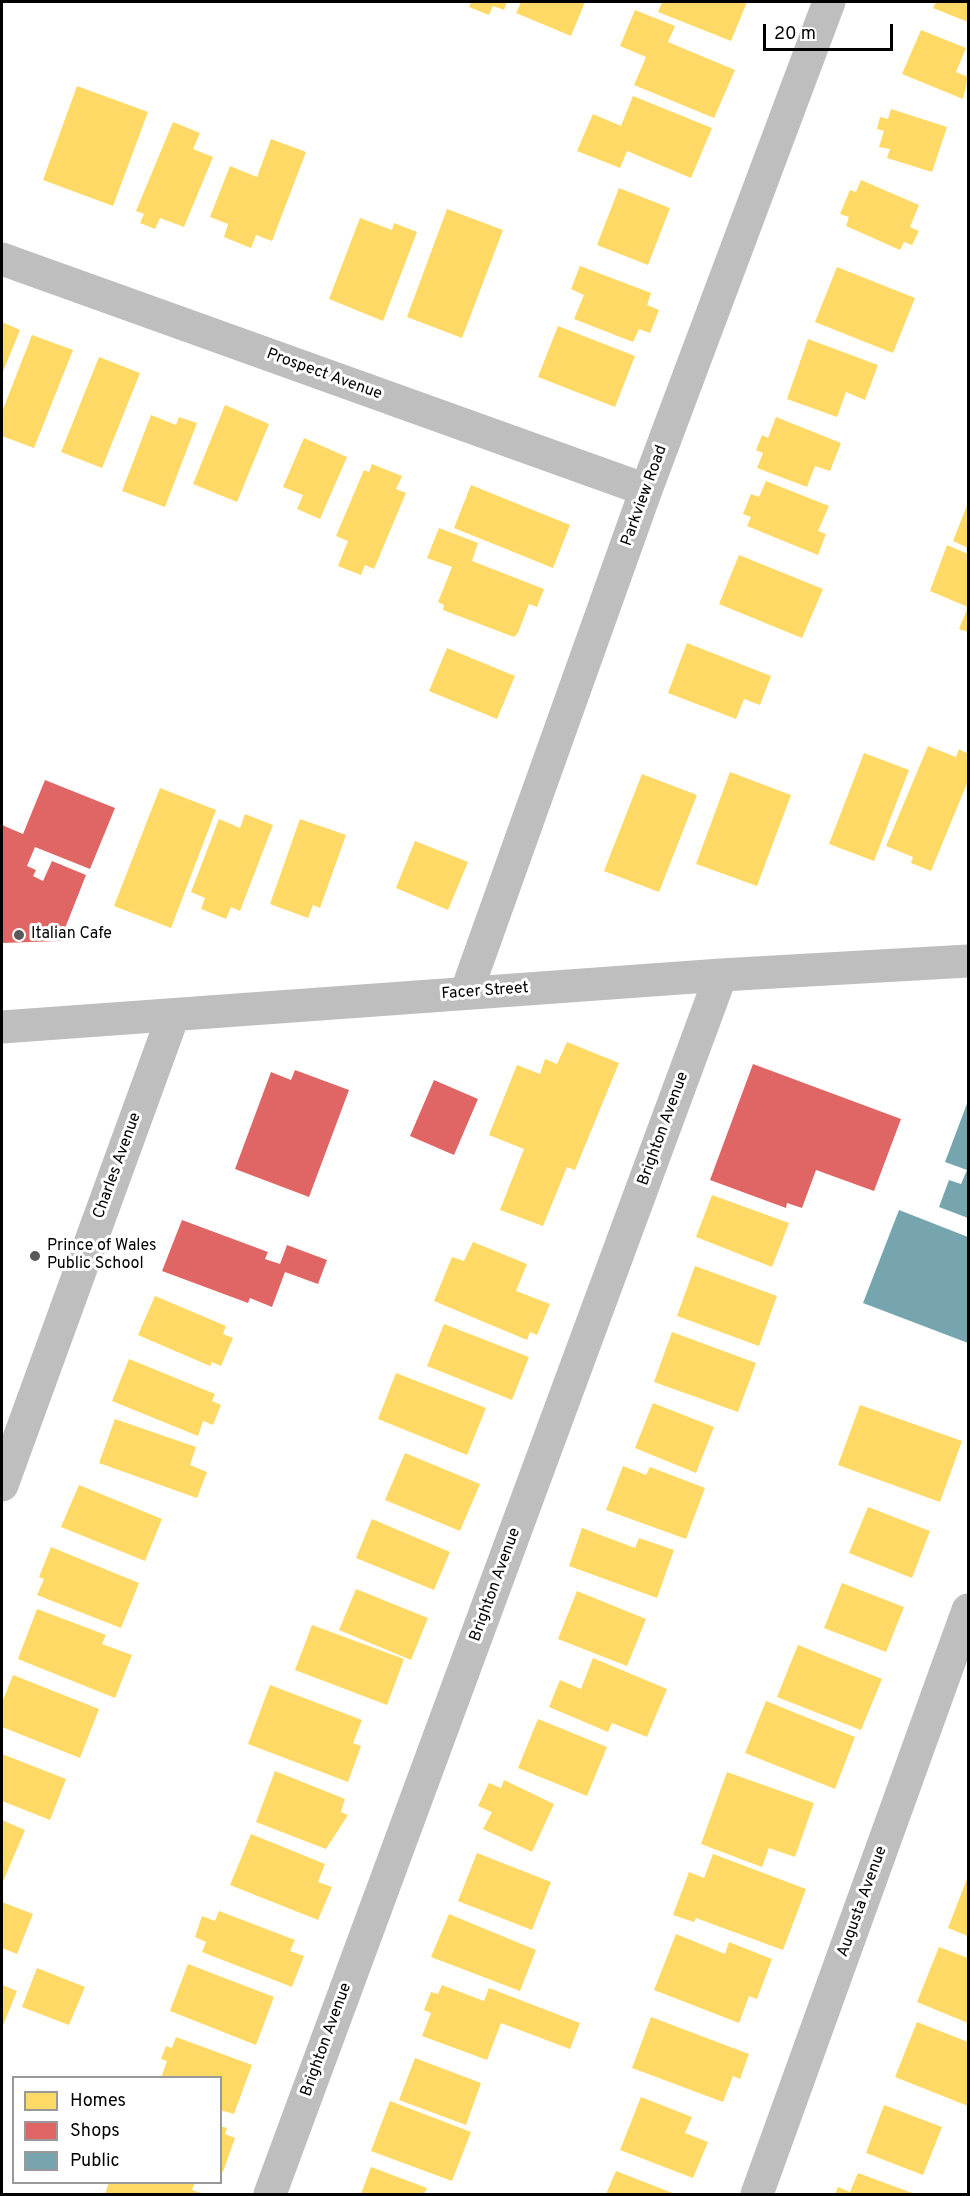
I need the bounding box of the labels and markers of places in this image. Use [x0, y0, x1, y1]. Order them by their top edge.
place label: Italian Cafe [31, 925, 112, 945]
marker: Italian Cafe [12, 928, 26, 942]
place label: Prince of Wales Public School [47, 1237, 157, 1275]
marker: Prince of Wales Public School [28, 1249, 42, 1263]

